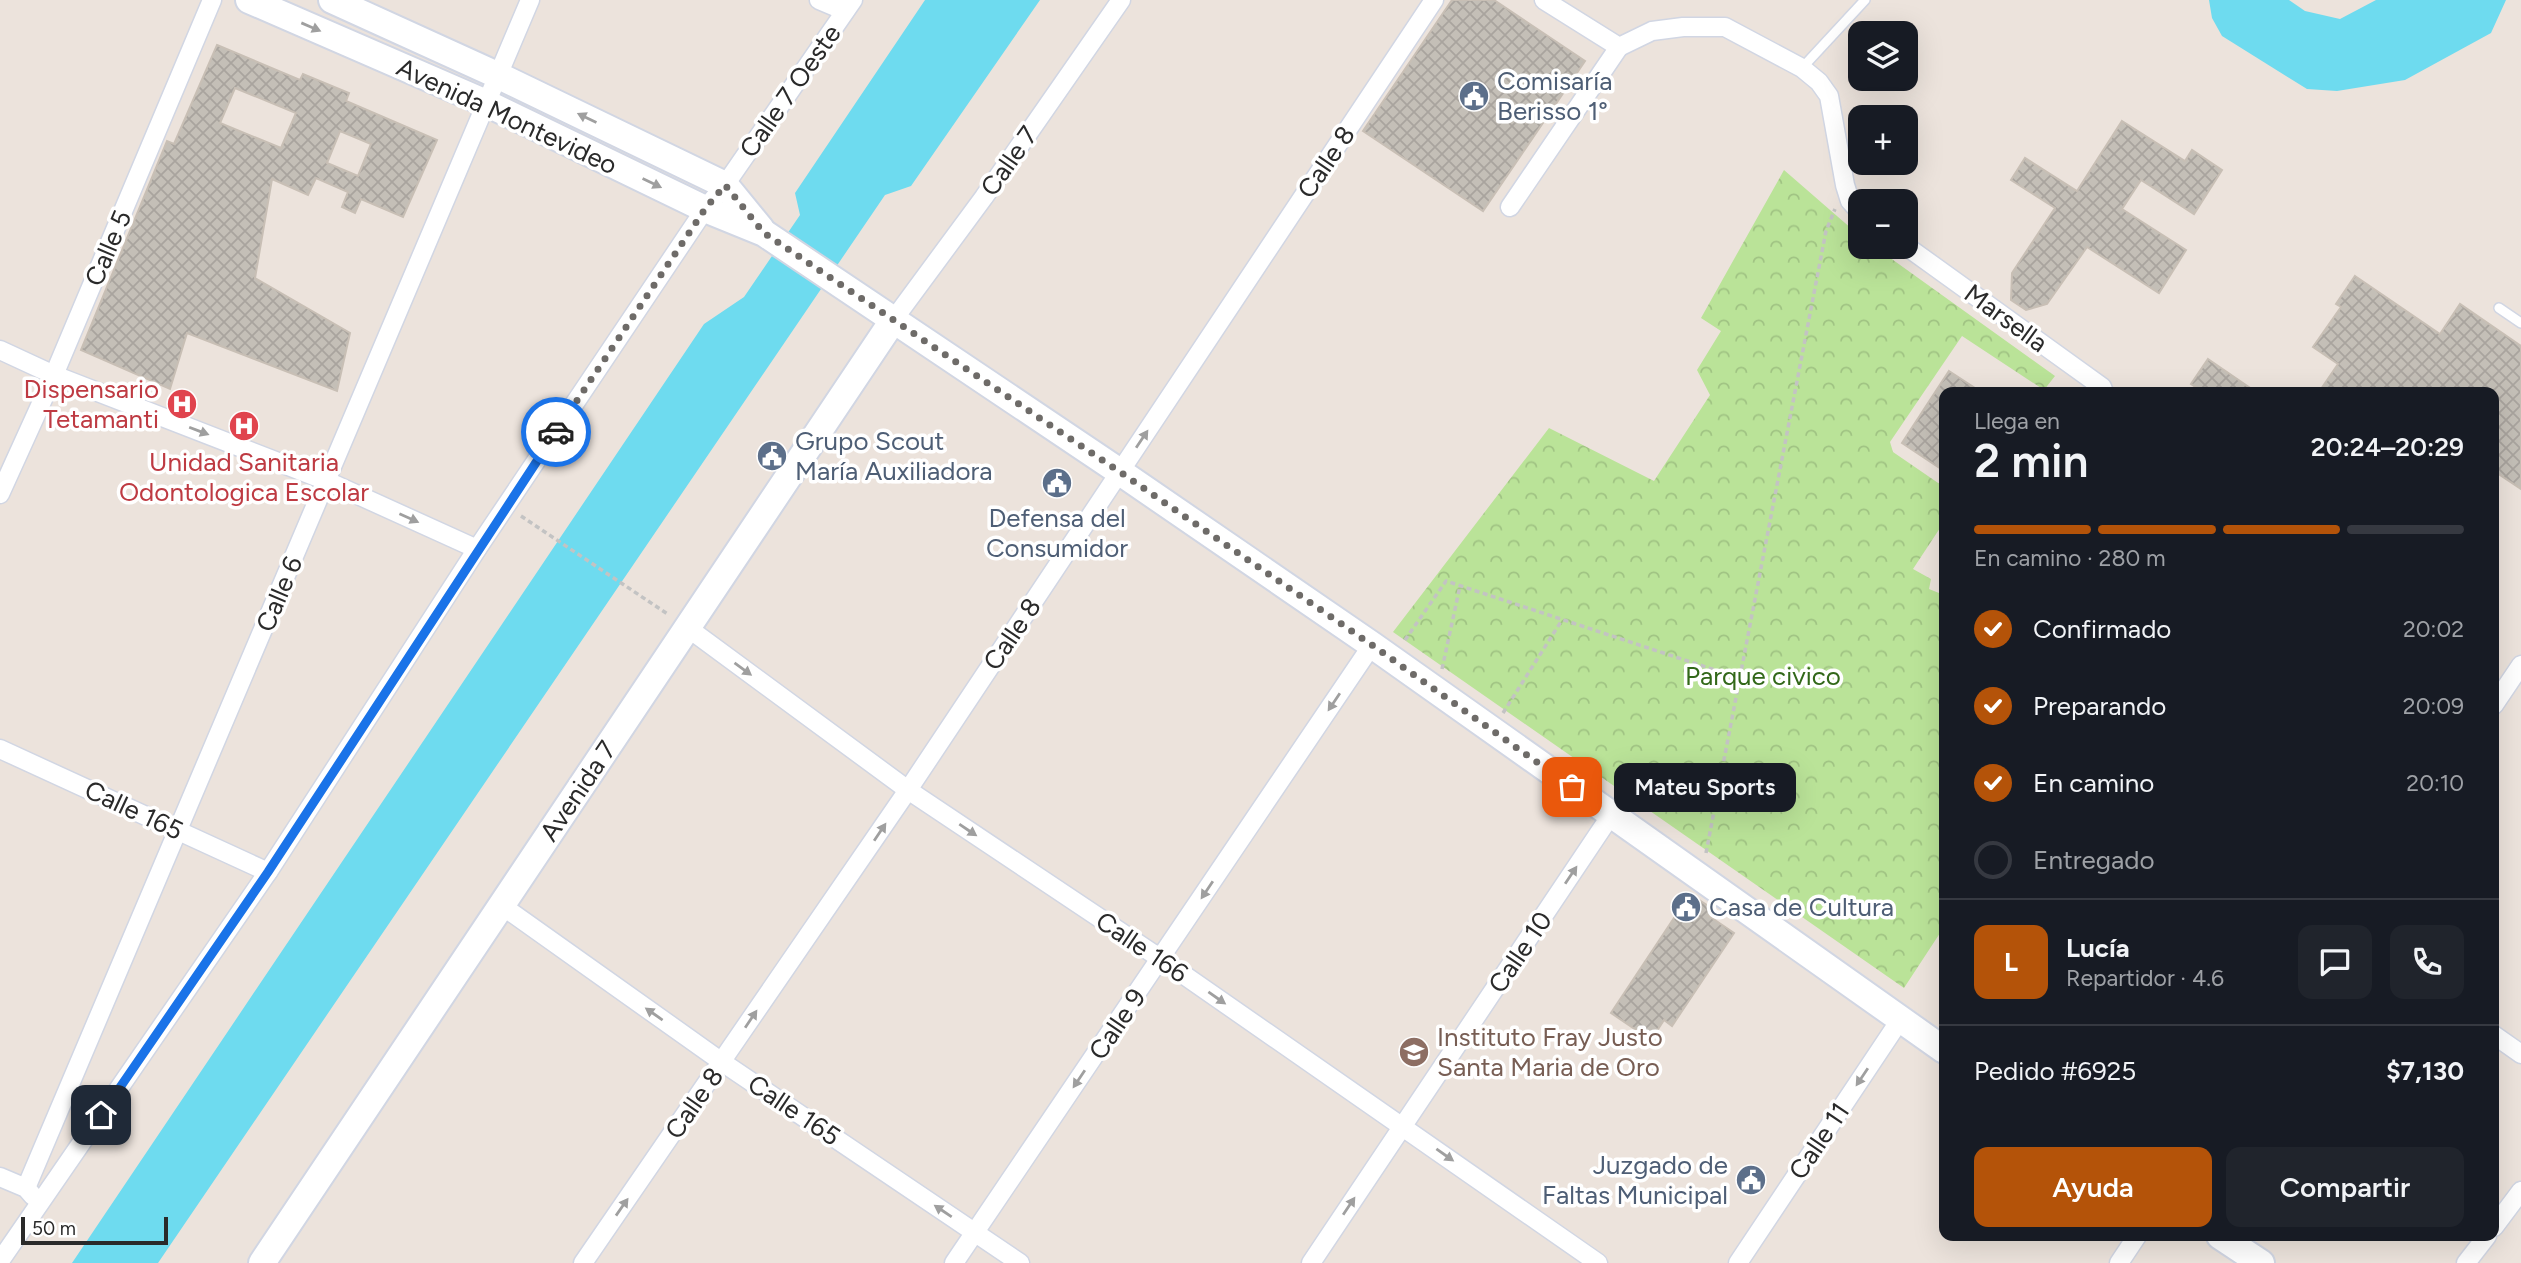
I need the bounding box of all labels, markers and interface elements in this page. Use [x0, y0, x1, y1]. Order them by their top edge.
street label: Calle 7 Oeste [732, 18, 848, 164]
one-way arrow [301, 21, 321, 33]
map controls [1848, 21, 1918, 259]
button: layers [1848, 21, 1918, 91]
street label: Avenida Montevideo [392, 51, 622, 181]
place label: Comisaría Berisso 1° [1497, 65, 1612, 127]
public building icon: Comisaría Berisso 1° [1457, 79, 1491, 113]
button: + [1848, 105, 1918, 175]
one-way arrow [577, 113, 597, 124]
street label: Calle 7 [974, 120, 1045, 202]
street label: Calle 8 [1290, 120, 1362, 204]
one-way arrow [642, 177, 662, 189]
button: − [1848, 189, 1918, 259]
street label: Calle 5 [78, 205, 138, 291]
street label: Marsella [1958, 277, 2054, 359]
place label: Dispensario Tetamanti [24, 373, 159, 435]
hospital icon: Dispensario Tetamanti [165, 387, 199, 421]
courier [521, 397, 591, 467]
text: Llega en [1974, 407, 2060, 435]
hospital icon: Unidad Sanitaria Odontologica Escolar [227, 409, 261, 443]
icon: car [537, 413, 575, 451]
place label: Grupo Scout María Auxiliadora [795, 425, 993, 487]
one-way arrow [189, 426, 210, 437]
one-way arrow [1135, 430, 1149, 448]
text: 20:24–20:29 [2311, 431, 2464, 463]
text: 2 min [1974, 433, 2089, 489]
public building icon: Grupo Scout María Auxiliadora [755, 439, 789, 473]
place label: Unidad Sanitaria Odontologica Escolar [119, 446, 369, 508]
public building icon: Defensa del Consumidor [1040, 466, 1074, 500]
place label: Defensa del Consumidor [986, 502, 1128, 564]
one-way arrow [399, 513, 420, 524]
text: En camino · 280 m [1974, 544, 2166, 572]
street label: Calle 6 [249, 551, 309, 637]
street label: Calle 8 [976, 592, 1048, 676]
icon: check [1974, 610, 2012, 648]
text: Confirmado [2033, 613, 2171, 645]
text: 20:02 [2403, 615, 2464, 643]
park label: Parque civico [1685, 660, 1841, 692]
one-way arrow [734, 661, 752, 675]
icon: check [1974, 687, 2012, 725]
text: Preparando [2033, 690, 2166, 722]
text: 20:09 [2403, 692, 2464, 720]
one-way arrow [1327, 693, 1341, 711]
street label: Avenida 7 [533, 735, 623, 847]
pin [1542, 757, 1602, 817]
callout: Mateu Sports [1614, 762, 1796, 812]
icon: check [1974, 764, 2012, 802]
text: En camino [2033, 767, 2154, 799]
icon: bag [1553, 768, 1591, 806]
text: 20:10 [2406, 769, 2464, 797]
street label: Calle 165 [80, 773, 188, 847]
text: Mateu Sports [1635, 773, 1775, 801]
one-way arrow [873, 823, 887, 841]
one-way arrow [958, 823, 978, 836]
text: Entregado [2033, 844, 2155, 876]
one-way arrow [1564, 866, 1578, 884]
one-way arrow [1201, 881, 1214, 900]
public building icon: Casa de Cultura [1669, 890, 1703, 924]
place label: Casa de Cultura [1709, 891, 1894, 923]
street label: Calle 166 [1090, 905, 1194, 989]
street label: Calle 10 [1481, 905, 1559, 999]
button: chat [2298, 925, 2372, 999]
button: phone [2390, 925, 2464, 999]
text: Lucía [2066, 932, 2130, 964]
text: L [2004, 946, 2018, 978]
text: Repartidor · 4.6 [2066, 964, 2224, 992]
street label: Calle 9 [1082, 982, 1152, 1066]
one-way arrow [1208, 991, 1227, 1004]
one-way arrow [645, 1007, 663, 1021]
one-way arrow [744, 1010, 757, 1029]
place label: Instituto Fray Justo Santa Maria de Oro [1437, 1021, 1663, 1083]
school or university icon: Instituto Fray Justo Santa Maria de Oro [1397, 1035, 1431, 1069]
text: Pedido #6925 [1974, 1055, 2136, 1087]
text: $7,130 [2386, 1055, 2464, 1087]
street label: Calle 8 [658, 1061, 730, 1145]
one-way arrow [1856, 1067, 1869, 1086]
street label: Calle 165 [742, 1068, 846, 1152]
one-way arrow [1073, 1069, 1086, 1089]
pin [71, 1085, 131, 1145]
icon: home [82, 1096, 120, 1134]
street label: Calle 11 [1782, 1097, 1856, 1185]
button: Ayuda [1974, 1147, 2212, 1227]
button: Compartir [2226, 1147, 2464, 1227]
one-way arrow [1436, 1148, 1454, 1162]
place label: Juzgado de Faltas Municipal [1542, 1149, 1728, 1211]
public building icon: Juzgado de Faltas Municipal [1734, 1163, 1768, 1197]
one-way arrow [1342, 1197, 1355, 1216]
one-way arrow [615, 1198, 629, 1216]
one-way arrow [934, 1205, 953, 1218]
scale bar [21, 1214, 168, 1246]
text: 50 m [32, 1217, 76, 1240]

